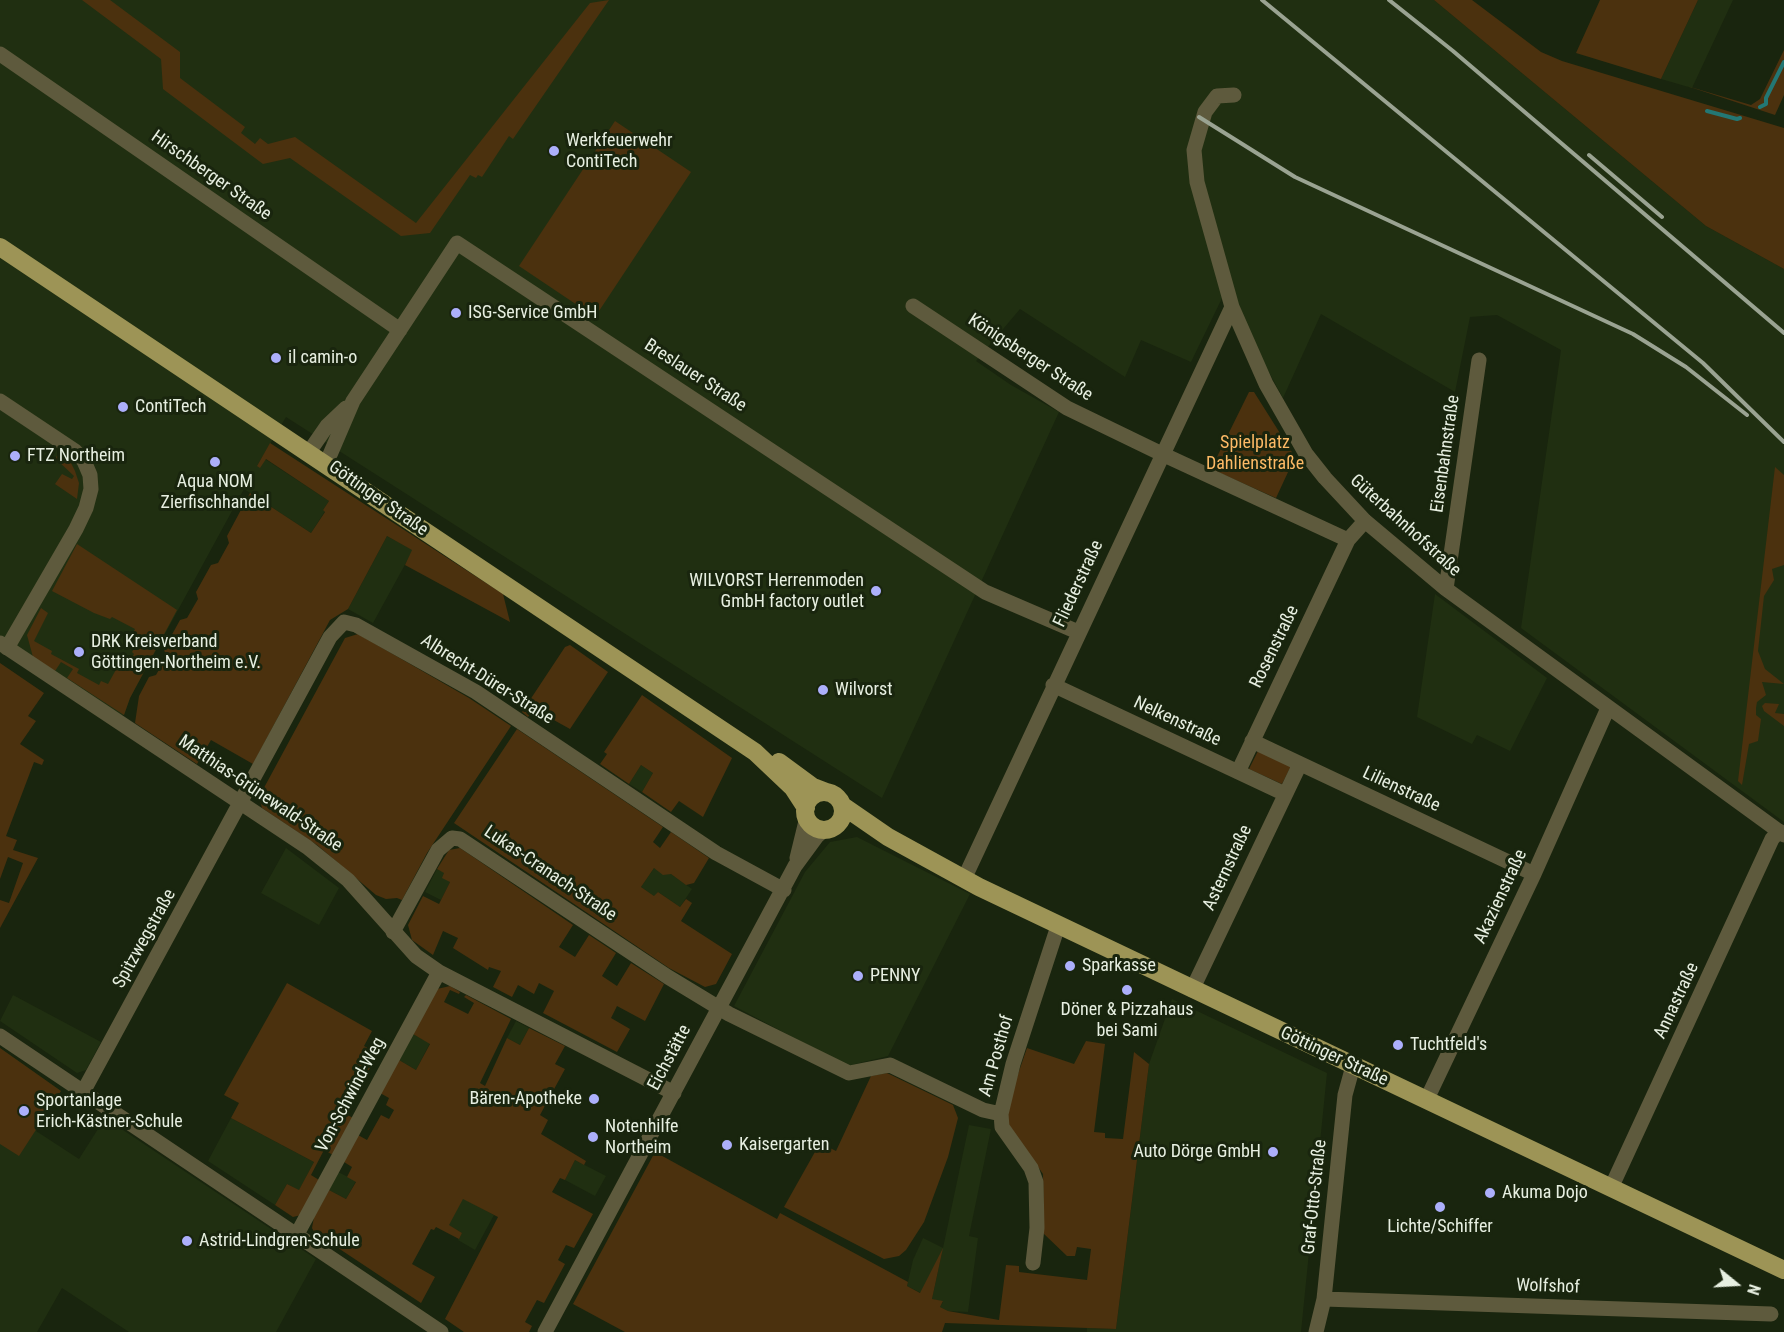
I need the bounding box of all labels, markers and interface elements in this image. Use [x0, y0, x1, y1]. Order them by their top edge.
street label: Hirschberger Straße [147, 126, 275, 226]
place label: Werkfeuerwehr ContiTech [566, 130, 672, 172]
marker: Werkfeuerwehr ContiTech [547, 144, 561, 158]
place label: ISG-Service GmbH [468, 302, 597, 324]
marker: ISG-Service GmbH [449, 306, 463, 320]
street label: Königsberger Straße [964, 310, 1096, 406]
street label: Breslauer Straße [640, 335, 750, 417]
place label: il camin-o [288, 347, 357, 369]
marker: il camin-o [269, 351, 283, 365]
street label: Eisenbahnstraße [1427, 394, 1465, 514]
place label: ContiTech [135, 396, 206, 418]
marker: ContiTech [116, 400, 130, 414]
park label: Spielplatz Dahlienstraße [1206, 432, 1304, 474]
place label: FTZ Northeim [27, 445, 125, 467]
marker: FTZ Northeim [8, 449, 22, 463]
marker: Aqua NOM Zierfischhandel [208, 455, 222, 469]
street label: Göttinger Straße [324, 457, 432, 541]
street label: Güterbahnhofstraße [1345, 470, 1465, 582]
place label: Aqua NOM Zierfischhandel [160, 471, 270, 514]
street label: Fliederstraße [1049, 537, 1109, 631]
place label: WILVORST Herrenmoden GmbH factory outlet [689, 570, 864, 612]
marker: WILVORST Herrenmoden GmbH factory outlet [869, 584, 883, 598]
street label: Rosenstraße [1246, 602, 1304, 692]
street label: Albrecht-Dürer-Straße [416, 630, 558, 730]
place label: DRK Kreisverband Göttingen-Northeim e.V. [91, 631, 261, 674]
marker: DRK Kreisverband Göttingen-Northeim e.V. [72, 645, 86, 659]
place label: Wilvorst [835, 679, 893, 701]
marker: Wilvorst [816, 683, 830, 697]
street label: Nelkenstraße [1130, 692, 1224, 752]
street label: Matthias-Grünewald-Straße [174, 731, 346, 857]
street label: Lilienstraße [1359, 763, 1443, 817]
street label: Lukas-Cranach-Straße [480, 822, 620, 926]
street label: Asternstraße [1199, 822, 1257, 914]
street label: Akazienstraße [1470, 846, 1532, 948]
street label: Spitzwegstraße [109, 886, 181, 992]
place label: Sparkasse [1082, 955, 1156, 977]
marker: Sparkasse [1063, 959, 1077, 973]
street label: Annastraße [1650, 959, 1704, 1043]
place label: PENNY [870, 965, 920, 987]
marker: PENNY [851, 969, 865, 983]
marker: Döner & Pizzahaus bei Sami [1120, 983, 1134, 997]
place label: Döner & Pizzahaus bei Sami [1061, 999, 1193, 1042]
street label: Am Posthof [975, 1013, 1019, 1099]
street label: Eichstätte [644, 1021, 696, 1095]
street label: Göttinger Straße [1277, 1023, 1391, 1091]
street label: Von-Schwind-Weg [312, 1034, 390, 1156]
place label: Tuchtfeld's [1410, 1034, 1487, 1056]
marker: Tuchtfeld's [1391, 1038, 1405, 1052]
place label: Bären-Apotheke [469, 1088, 582, 1110]
place label: Sportanlage Erich-Kästner-Schule [36, 1090, 183, 1132]
marker: Bären-Apotheke [587, 1092, 601, 1106]
marker: Sportanlage Erich-Kästner-Schule [17, 1104, 31, 1118]
place label: Notenhilfe Northeim [605, 1116, 679, 1158]
marker: Notenhilfe Northeim [586, 1130, 600, 1144]
place label: Kaisergarten [739, 1134, 829, 1156]
marker: Kaisergarten [720, 1138, 734, 1152]
street label: Graf-Otto-Straße [1298, 1138, 1332, 1256]
place label: Auto Dörge GmbH [1133, 1141, 1261, 1163]
marker: Auto Dörge GmbH [1266, 1145, 1280, 1159]
place label: Akuma Dojo [1502, 1182, 1588, 1204]
marker: Akuma Dojo [1483, 1186, 1497, 1200]
marker: Lichte/Schiffer [1433, 1200, 1447, 1214]
place label: Lichte/Schiffer [1387, 1216, 1493, 1238]
place label: Astrid-Lindgren-Schule [199, 1230, 360, 1252]
marker: Astrid-Lindgren-Schule [180, 1234, 194, 1248]
north arrow [1706, 1254, 1766, 1314]
street label: Wolfshof [1516, 1275, 1580, 1299]
text: N [1743, 1282, 1764, 1297]

